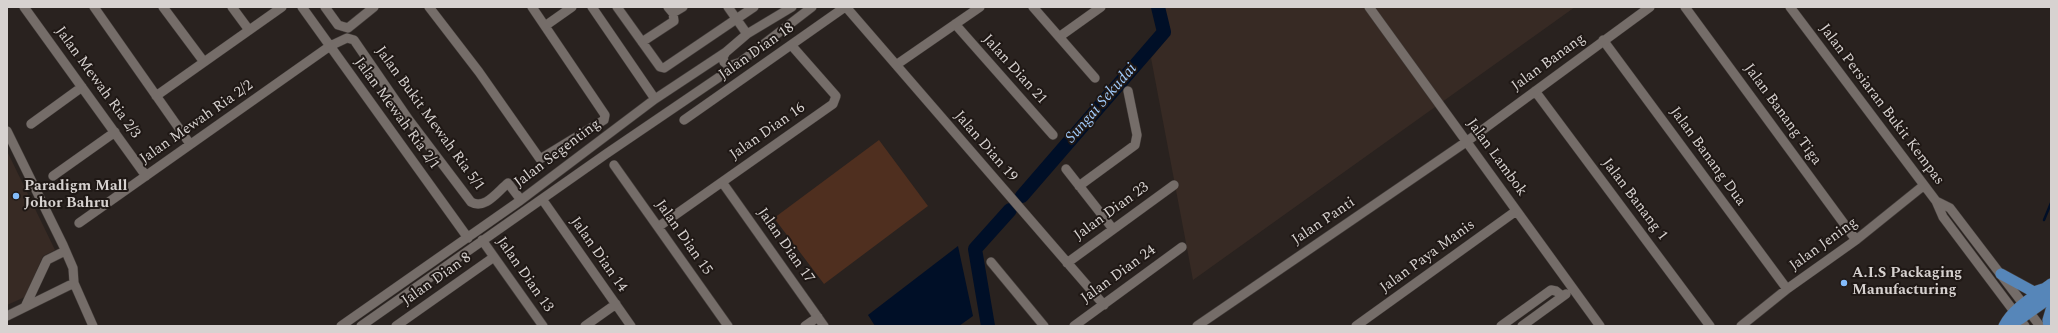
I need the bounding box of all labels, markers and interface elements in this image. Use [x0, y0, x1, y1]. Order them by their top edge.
street label: Jalan Dian 18 [716, 19, 798, 85]
street label: Jalan Persiaran Bukit Kempas [1815, 21, 1947, 189]
street label: Jalan Mewah Ria 2/3 [50, 24, 144, 142]
street label: Jalan Banang [1509, 30, 1589, 96]
street label: Jalan Dian 21 [978, 31, 1050, 109]
street label: Jalan Bukit Mewah Ria 5/1 [371, 43, 487, 195]
street label: Jalan Mewah Ria 2/1 [349, 55, 443, 173]
water label: Sungai Sekudai [1062, 60, 1142, 148]
street label: Jalan Banang Tiga [1739, 61, 1825, 169]
street label: Jalan Mewah Ria 2/2 [137, 77, 257, 169]
street label: Jalan Dian 16 [727, 99, 809, 165]
street label: Jalan Banang Dua [1665, 104, 1749, 210]
street label: Jalan Dian 19 [949, 108, 1021, 186]
street label: Jalan Segenting [511, 116, 605, 192]
street label: Jalan Lambok [1462, 116, 1530, 200]
street label: Jalan Banang 1 [1597, 155, 1671, 245]
place label: Paradigm Mall Johor Bahru [24, 178, 127, 213]
street label: Jalan Dian 23 [1071, 179, 1153, 245]
marker: Paradigm Mall Johor Bahru [11, 191, 21, 201]
street label: Jalan Panti [1289, 194, 1359, 250]
street label: Jalan Dian 15 [650, 197, 716, 279]
street label: Jalan Dian 17 [752, 205, 818, 287]
street label: Jalan Dian 14 [565, 214, 631, 296]
street label: Jalan Jening [1786, 214, 1862, 276]
street label: Jalan Paya Manis [1377, 216, 1479, 298]
street label: Jalan Dian 13 [491, 234, 557, 316]
street label: Jalan Dian 24 [1078, 242, 1160, 308]
street label: Jalan Dian 8 [399, 250, 475, 310]
place label: A.I.S Packaging Manufacturing [1852, 265, 1962, 300]
marker: A.I.S Packaging Manufacturing [1839, 278, 1849, 288]

